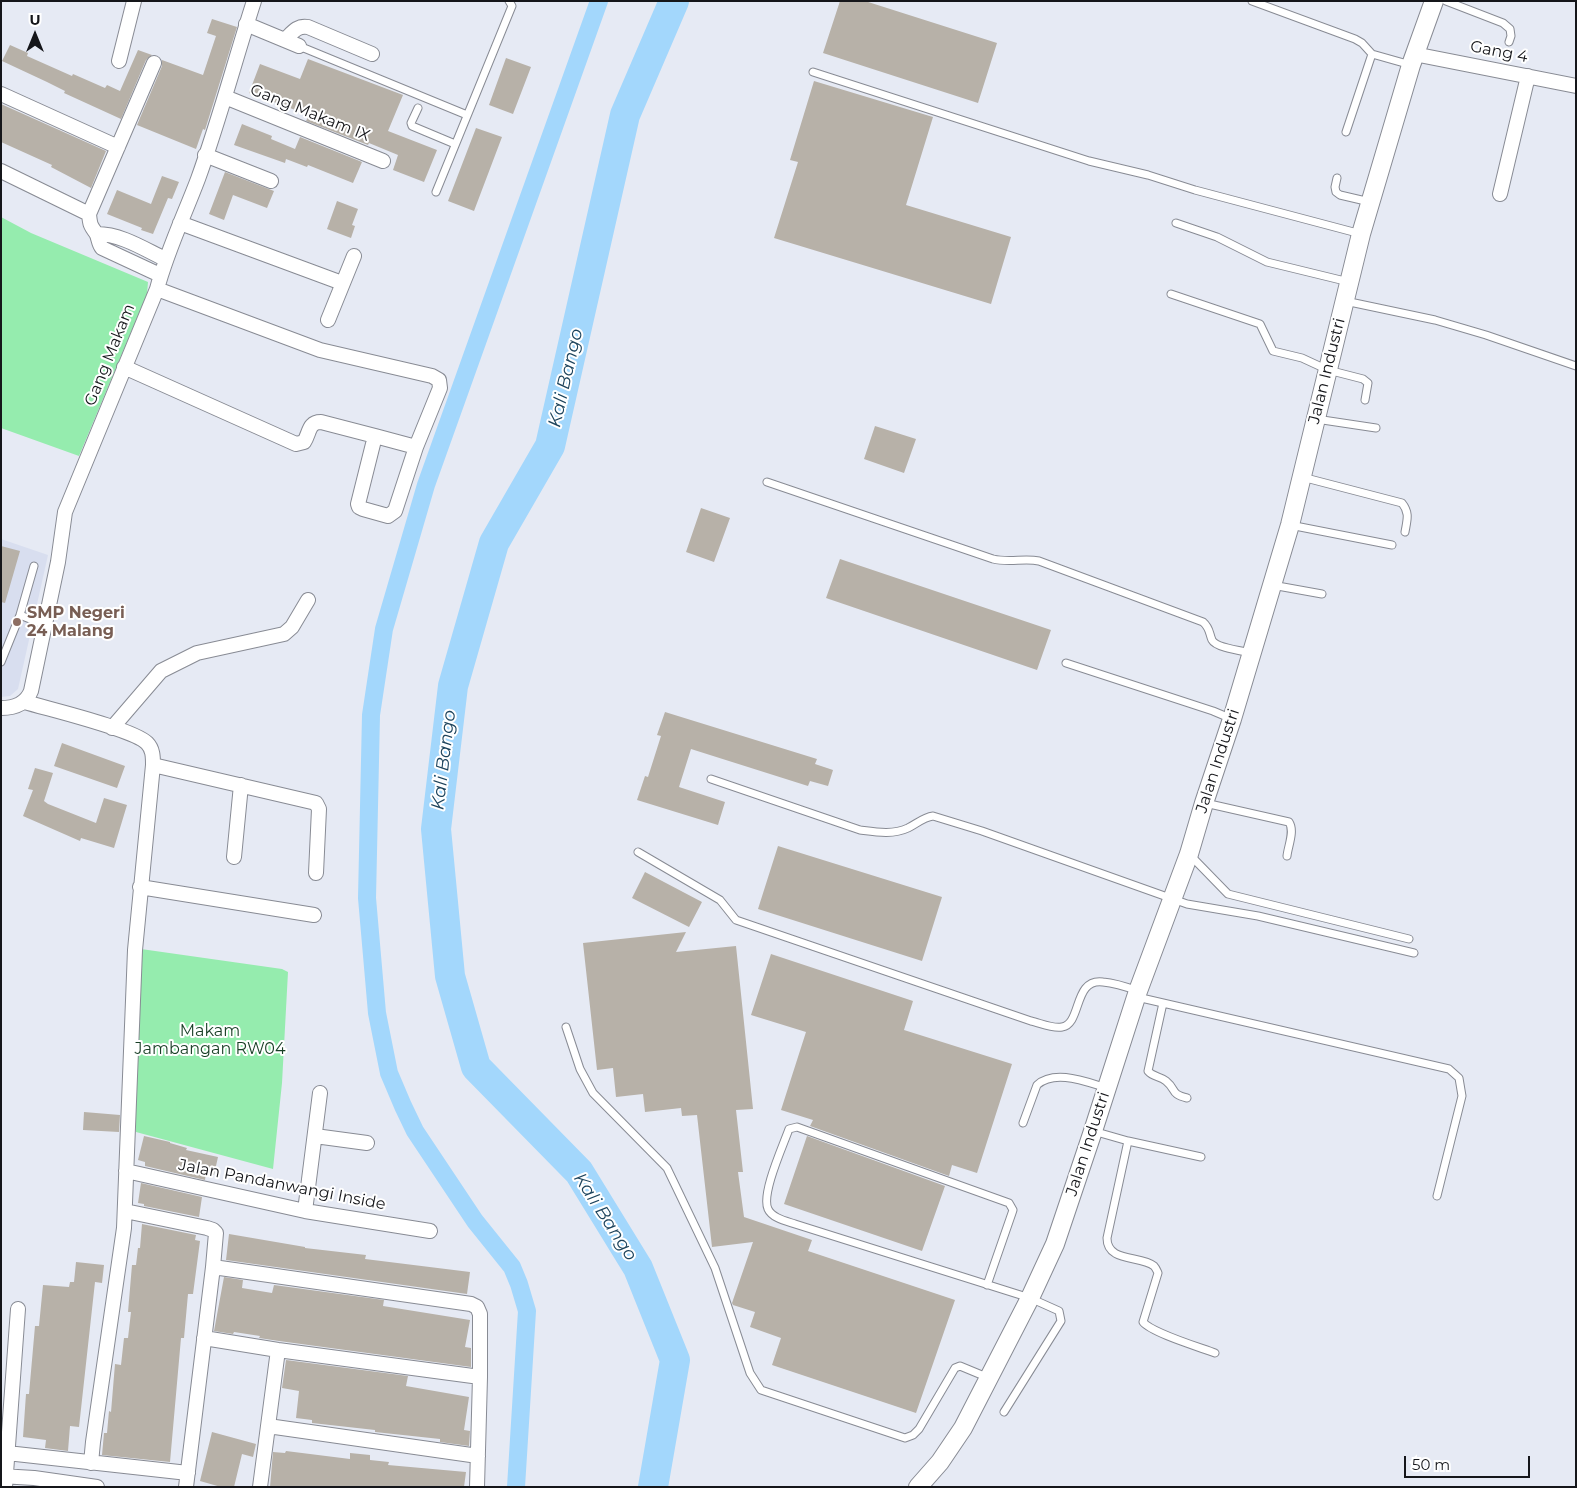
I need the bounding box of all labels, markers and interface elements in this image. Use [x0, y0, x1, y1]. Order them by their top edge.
north arrow [10, 10, 60, 60]
text: U [29, 11, 41, 29]
street label: Gang 4 [1469, 37, 1529, 67]
street label: Gang Makam IX [247, 80, 373, 146]
street label: Gang Makam [81, 301, 139, 409]
street label: Jalan Industri [1305, 316, 1349, 426]
water label: Kali Bango [544, 327, 588, 429]
place label: SMP Negeri 24 Malang [27, 603, 125, 641]
marker: SMP Negeri 24 Malang [11, 616, 23, 628]
street label: Jalan Industri [1192, 707, 1244, 815]
water label: Kali Bango [427, 709, 461, 811]
park label: Makam Jambangan RW04 [134, 1021, 286, 1059]
street label: Jalan Industri [1062, 1090, 1114, 1198]
street label: Jalan Pandanwangi Inside [177, 1156, 387, 1214]
water label: Kali Bango [569, 1169, 641, 1265]
scale bar [1407, 1446, 1533, 1478]
text: 50 m [1412, 1455, 1450, 1474]

